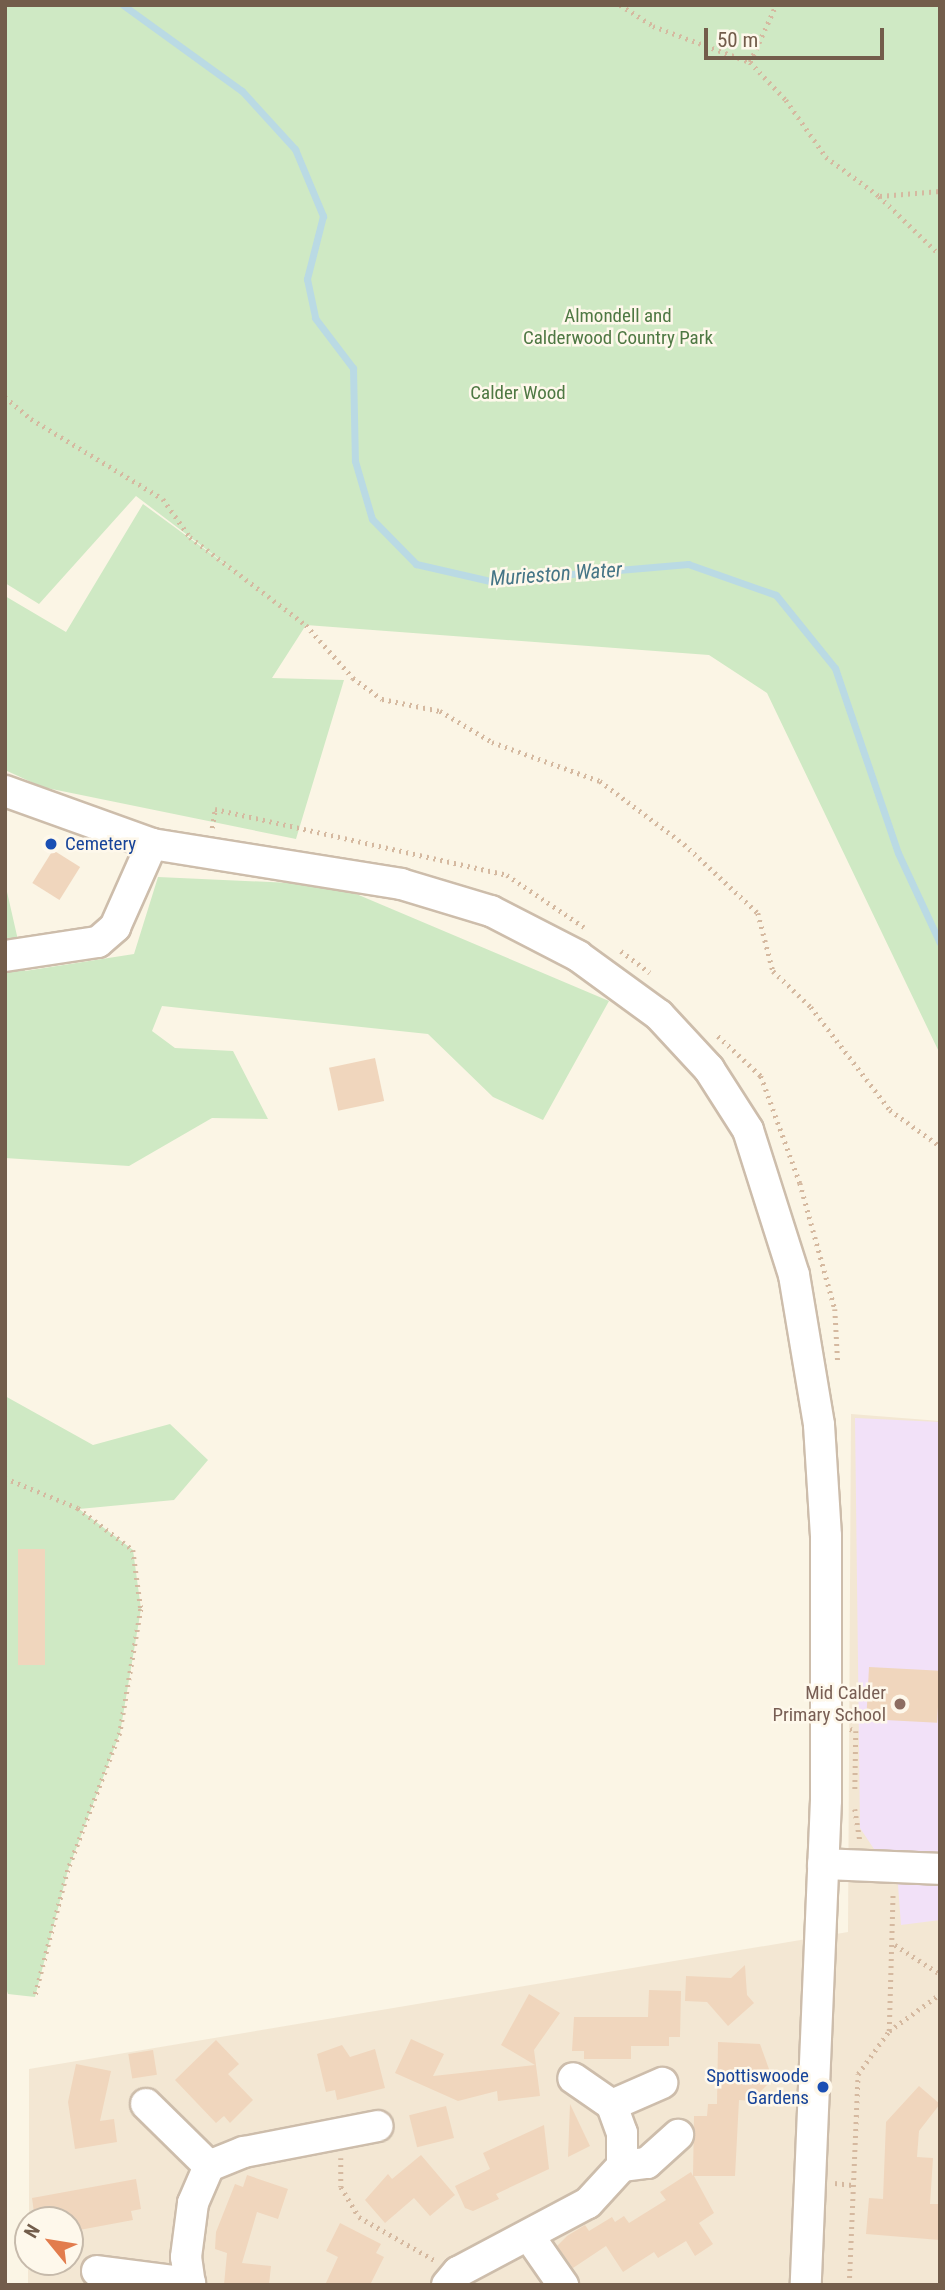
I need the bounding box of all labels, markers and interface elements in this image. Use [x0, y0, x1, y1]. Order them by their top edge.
scale bar [707, 14, 887, 58]
text: 50 m [717, 28, 758, 52]
park label: Almondell and Calderwood Country Park [523, 305, 713, 349]
park label: Calder Wood [470, 382, 566, 404]
water label: Murieston Water [489, 557, 623, 591]
place label: Cemetery [65, 833, 136, 855]
marker: Cemetery [43, 836, 59, 852]
place label: Mid Calder Primary School [772, 1682, 886, 1726]
marker: Mid Calder Primary School [892, 1696, 908, 1712]
place label: Spottiswoode Gardens [706, 2065, 809, 2109]
marker: Spottiswoode Gardens [815, 2079, 831, 2095]
north arrow [14, 2206, 84, 2276]
text: N [19, 2220, 45, 2242]

